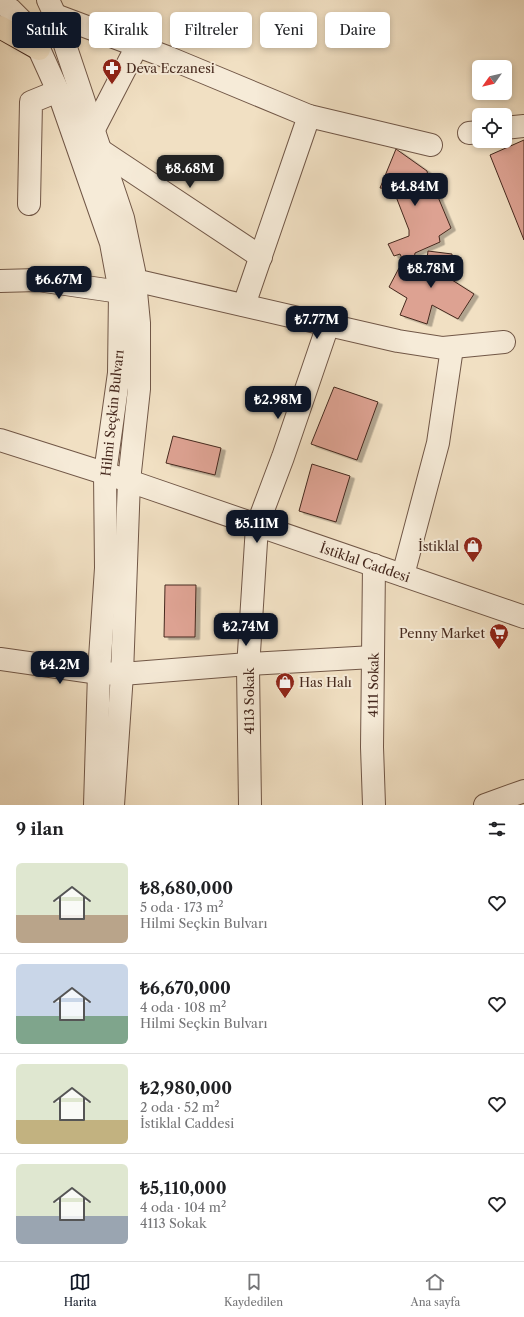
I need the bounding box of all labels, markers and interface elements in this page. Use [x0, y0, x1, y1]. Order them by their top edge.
chip: Satılık [12, 12, 81, 48]
chip: Kiralık [89, 12, 162, 48]
chip: Filtreler [170, 12, 252, 48]
chip: Yeni [260, 12, 317, 48]
chip: Daire [325, 12, 390, 48]
pharmacy icon: Deva Eczanesi [101, 57, 123, 85]
place label: Deva Eczanesi [126, 60, 215, 76]
north arrow [472, 60, 512, 100]
map controls [472, 60, 512, 148]
button: locate [472, 108, 512, 148]
pin: ₺8.68M [157, 155, 223, 189]
text: ₺8.68M [166, 160, 214, 176]
pin: ₺4.84M [382, 173, 448, 207]
text: ₺4.84M [391, 178, 439, 194]
pin: ₺8.78M [398, 255, 464, 289]
text: ₺8.78M [407, 260, 455, 276]
pin: ₺6.67M [26, 266, 92, 300]
text: ₺6.67M [36, 271, 83, 287]
pin: ₺7.77M [284, 306, 350, 340]
text: ₺7.77M [295, 311, 339, 327]
street label: Hilmi Seçkin Bulvarı [97, 349, 127, 477]
pin: ₺2.98M [245, 386, 311, 420]
text: ₺2.98M [254, 391, 302, 407]
pin: ₺5.11M [224, 510, 290, 544]
text: ₺5.11M [235, 515, 279, 531]
shop icon: İstiklal [462, 535, 484, 563]
place label: İstiklal [418, 538, 459, 554]
street label: İstiklal Caddesi [318, 539, 412, 585]
pin: ₺2.74M [213, 613, 279, 647]
text: ₺2.74M [223, 618, 269, 634]
supermarket icon: Penny Market [488, 622, 510, 650]
place label: Penny Market [399, 625, 485, 641]
pin: ₺4.2M [32, 651, 88, 685]
street label: 4111 Sokak [364, 652, 382, 718]
text: ₺4.2M [40, 656, 80, 672]
street label: 4113 Sokak [241, 667, 257, 734]
shop icon: Has Halı [274, 671, 296, 699]
place label: Has Halı [299, 674, 352, 690]
icon: filters [486, 818, 508, 840]
text: 9 ilan [16, 819, 64, 839]
text: ₺8,680,000 [140, 878, 233, 898]
icon: home [48, 879, 96, 927]
icon: heart [486, 892, 508, 914]
text: 5 oda · 173 m² [140, 899, 224, 915]
text: Hilmi Seçkin Bulvarı [140, 915, 267, 931]
text: ₺6,670,000 [140, 978, 231, 998]
icon: home [48, 980, 96, 1028]
icon: heart [486, 993, 508, 1015]
text: 4 oda · 108 m² [140, 999, 226, 1015]
text: Hilmi Seçkin Bulvarı [140, 1015, 267, 1031]
text: ₺2,980,000 [140, 1078, 232, 1098]
icon: home [48, 1080, 96, 1128]
icon: heart [486, 1093, 508, 1115]
text: 2 oda · 52 m² [140, 1099, 220, 1115]
text: İstiklal Caddesi [140, 1115, 234, 1131]
text: ₺5,110,000 [140, 1178, 227, 1198]
icon: home [48, 1180, 96, 1228]
icon: heart [486, 1193, 508, 1215]
text: 4 oda · 104 m² [140, 1199, 226, 1215]
text: 4113 Sokak [140, 1215, 206, 1231]
tab: Harita [64, 1271, 97, 1309]
tab: Kaydedilen [224, 1271, 283, 1309]
tab: Ana sayfa [410, 1271, 460, 1309]

